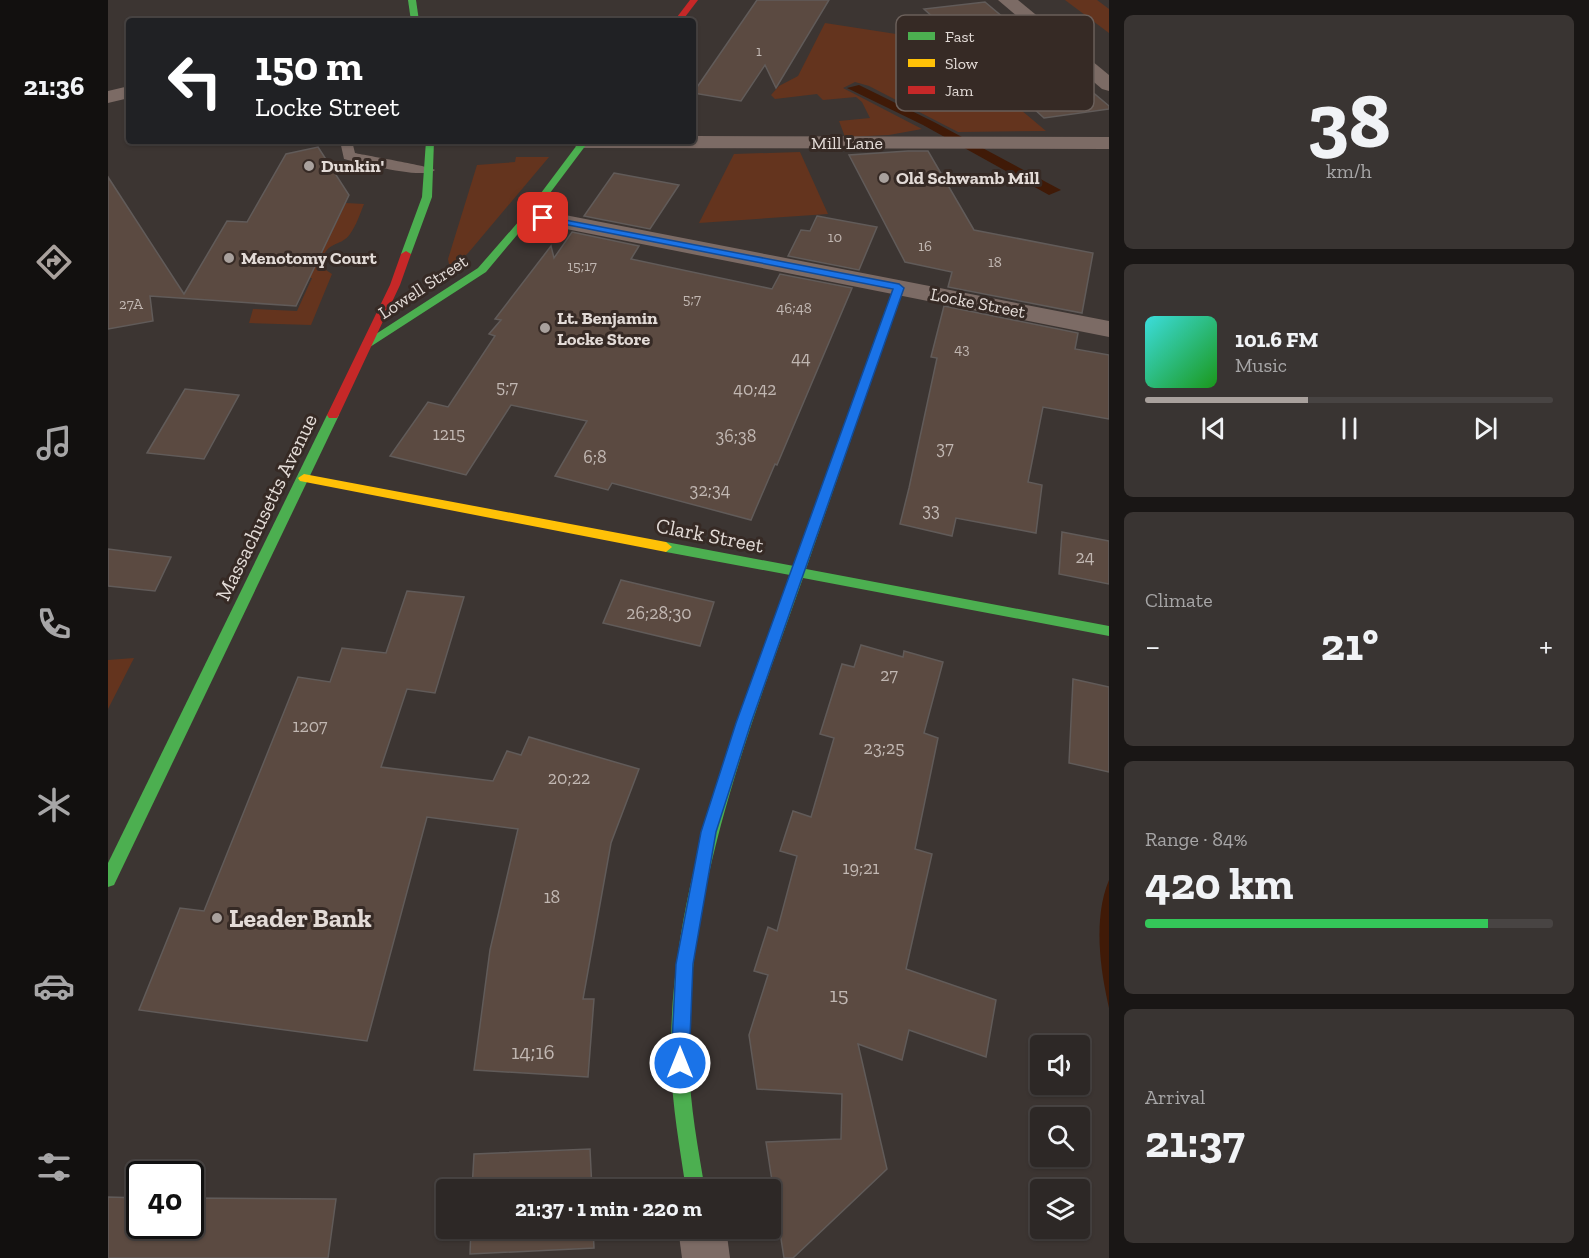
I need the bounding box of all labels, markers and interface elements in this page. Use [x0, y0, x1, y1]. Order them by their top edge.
legend [896, 15, 1094, 111]
text: Fast [945, 27, 974, 46]
text: 150 m [255, 40, 363, 91]
icon: left [156, 42, 234, 120]
house number: 1 [756, 42, 762, 60]
text: Slow [945, 54, 979, 73]
text: 21:36 [24, 70, 84, 102]
text: 38 [1307, 73, 1391, 167]
text: Jam [945, 81, 974, 100]
text: Locke Street [255, 91, 400, 123]
street label: Mill Lane [811, 132, 883, 154]
place label: Dunkin' [321, 155, 385, 177]
marker: Dunkin' [302, 159, 316, 173]
text: km/h [1326, 159, 1372, 183]
place label: Old Schwamb Mill [896, 167, 1040, 189]
marker: Old Schwamb Mill [877, 171, 891, 185]
pin [517, 192, 568, 243]
icon: arrive [526, 201, 559, 234]
house number: 10 [828, 228, 842, 246]
house number: 16 [918, 237, 932, 255]
icon: directions [33, 241, 75, 283]
place label: Menotomy Court [241, 247, 378, 269]
street label: Lowell Street [374, 250, 472, 324]
marker: Menotomy Court [222, 251, 236, 265]
house number: 18 [988, 253, 1002, 271]
house number: 15;17 [567, 257, 597, 275]
street label: Locke Street [929, 283, 1028, 323]
house number: 5;7 [683, 290, 701, 308]
house number: 27A [119, 295, 143, 313]
house number: 46;48 [776, 299, 812, 317]
place label: Lt. Benjamin Locke Store [557, 307, 658, 350]
marker: Lt. Benjamin Locke Store [538, 321, 552, 335]
text: 101.6 FM [1235, 326, 1318, 353]
house number: 43 [954, 340, 970, 358]
house number: 44 [791, 347, 811, 369]
text: Music [1235, 353, 1287, 377]
house number: 5;7 [496, 376, 518, 398]
house number: 40;42 [733, 378, 777, 400]
street label: Massachusetts Avenue [210, 409, 322, 604]
icon: previous [1197, 412, 1230, 445]
icon: pause [1333, 412, 1366, 445]
icon: next [1469, 412, 1502, 445]
icon: music [33, 422, 75, 464]
house number: 1215 [433, 423, 465, 445]
house number: 36;38 [715, 425, 757, 447]
house number: 37 [936, 437, 954, 459]
house number: 6;8 [583, 446, 607, 468]
house number: 32;34 [690, 479, 731, 501]
house number: 33 [922, 499, 940, 521]
street label: Clark Street [654, 512, 766, 558]
house number: 24 [1076, 546, 1095, 568]
text: Climate [1145, 588, 1213, 612]
house number: 26;28;30 [626, 602, 692, 624]
icon: phone [33, 603, 75, 645]
text: 21° [1321, 618, 1379, 672]
text: − [1145, 626, 1160, 665]
text: + [1539, 626, 1553, 665]
house number: 27 [880, 664, 898, 686]
house number: 1207 [292, 715, 328, 737]
house number: 23;25 [864, 737, 904, 759]
house number: 20;22 [548, 767, 590, 789]
icon: climate [33, 784, 75, 826]
text: Range · 84% [1145, 827, 1248, 851]
house number: 19;21 [843, 857, 880, 879]
text: 420 km [1145, 857, 1293, 911]
house number: 18 [544, 886, 560, 908]
place label: Leader Bank [229, 902, 372, 934]
marker: Leader Bank [210, 911, 224, 925]
icon: car [33, 965, 75, 1007]
house number: 15 [830, 982, 848, 1007]
position arrow [648, 1031, 712, 1095]
map controls [1030, 1035, 1090, 1239]
button: sound [1030, 1035, 1090, 1095]
house number: 14;16 [511, 1039, 555, 1064]
text: Arrival [1145, 1085, 1205, 1109]
button: search [1030, 1107, 1090, 1167]
text: 21:37 [1145, 1115, 1245, 1169]
icon: filters [33, 1146, 75, 1188]
speed limit sign: 40 [126, 1161, 204, 1239]
button: layers [1030, 1179, 1090, 1239]
text: 21:37 · 1 min · 220 m [515, 1195, 702, 1222]

